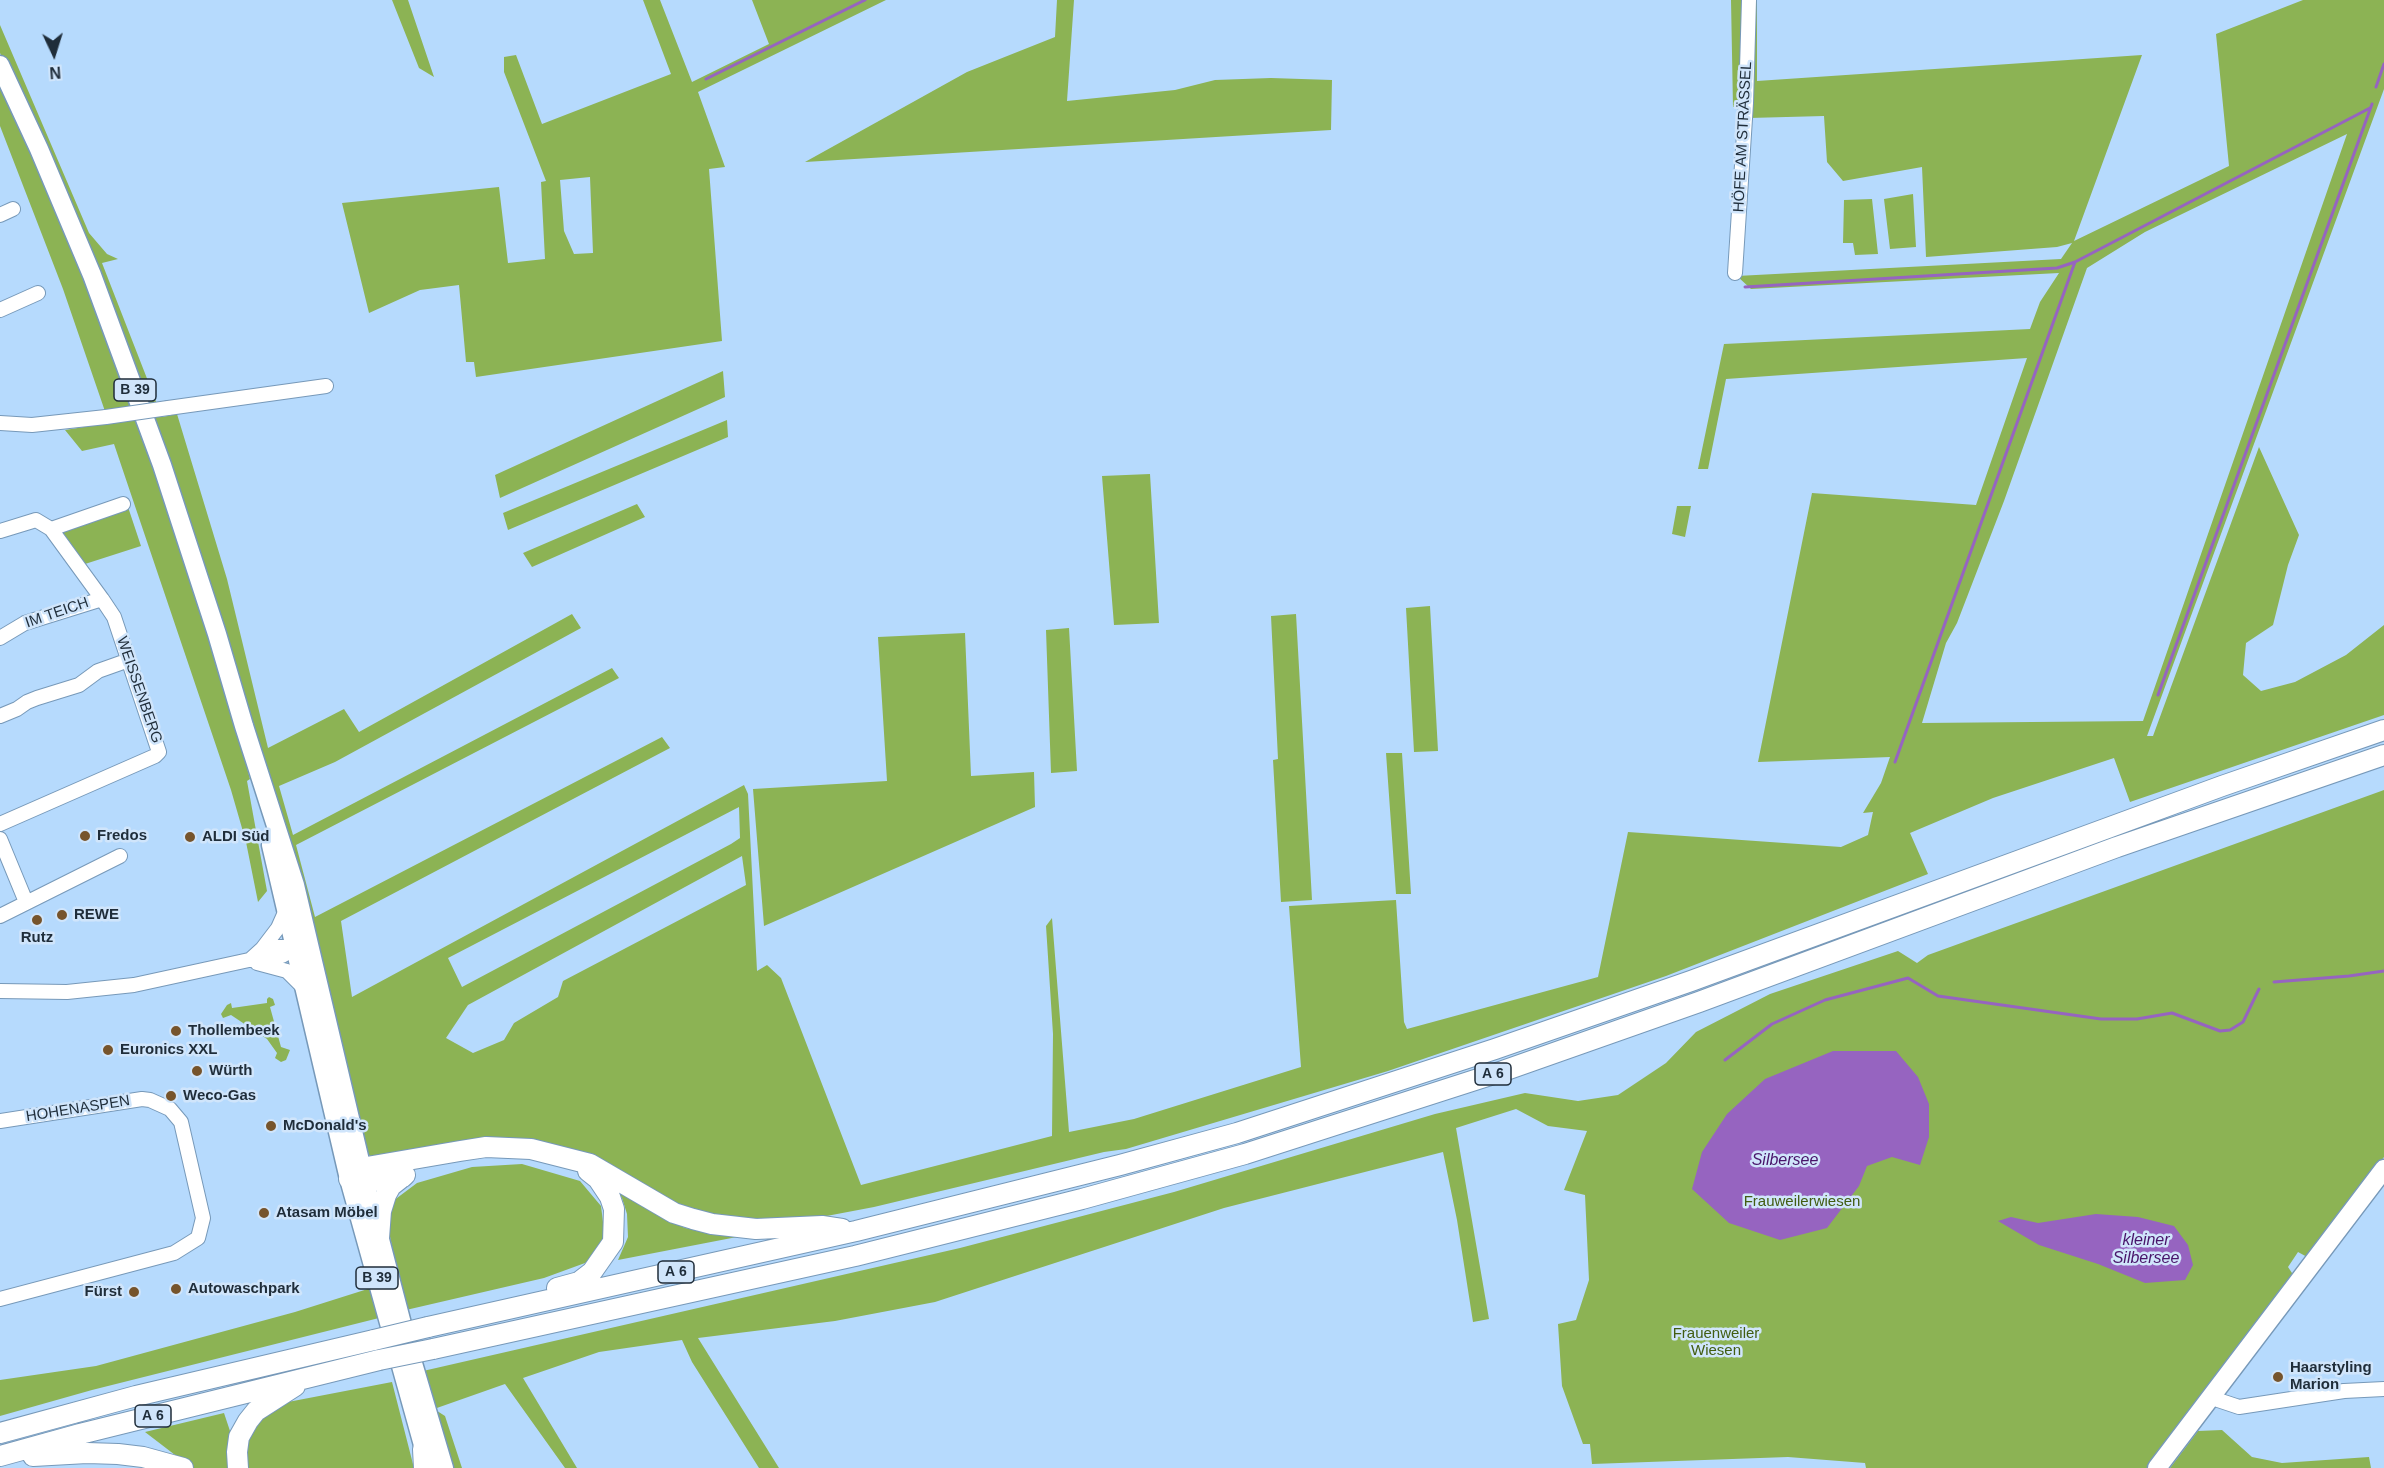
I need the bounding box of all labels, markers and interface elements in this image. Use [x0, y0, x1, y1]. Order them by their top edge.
north arrow [24, 24, 84, 84]
street label: HÖFE AM STRÄSSEL [1730, 61, 1756, 213]
text: N [49, 64, 62, 81]
road number: B 39 [114, 379, 156, 401]
street label: IM TEICH [23, 594, 91, 632]
street label: WEISSENBERG [112, 634, 166, 746]
place label: Fredos [97, 827, 147, 845]
place label: ALDI Süd [202, 828, 269, 846]
marker: Fredos [78, 829, 92, 843]
marker: ALDI Süd [183, 830, 197, 844]
place label: REWE [74, 906, 119, 924]
marker: REWE [55, 908, 69, 922]
marker: Rutz [30, 913, 44, 927]
place label: Rutz [21, 929, 53, 947]
place label: Thollembeek [188, 1022, 280, 1040]
marker: Thollembeek [169, 1024, 183, 1038]
place label: Euronics XXL [120, 1041, 218, 1059]
marker: Euronics XXL [101, 1043, 115, 1057]
place label: Würth [209, 1062, 252, 1080]
road number: A 6 [1475, 1063, 1511, 1085]
marker: Würth [190, 1064, 204, 1078]
place label: Weco-Gas [183, 1087, 256, 1105]
marker: Weco-Gas [164, 1089, 178, 1103]
street label: HOHENASPEN [25, 1092, 131, 1126]
place label: McDonald's [283, 1117, 367, 1135]
marker: McDonald's [264, 1119, 278, 1133]
water label: Silbersee [1752, 1151, 1818, 1171]
park label: Frauweilerwiesen [1744, 1193, 1860, 1211]
place label: Atasam Möbel [276, 1204, 378, 1222]
marker: Atasam Möbel [257, 1206, 271, 1220]
water label: kleiner Silbersee [2113, 1231, 2179, 1269]
road number: A 6 [658, 1261, 694, 1283]
road number: B 39 [356, 1267, 398, 1289]
place label: Autowaschpark [188, 1280, 300, 1298]
marker: Autowaschpark [169, 1282, 183, 1296]
place label: Fürst [84, 1283, 122, 1301]
marker: Fürst [127, 1285, 141, 1299]
park label: Frauenweiler Wiesen [1673, 1325, 1759, 1360]
place label: Haarstyling Marion [2290, 1359, 2372, 1394]
marker: Haarstyling Marion [2271, 1370, 2285, 1384]
road number: A 6 [135, 1405, 171, 1427]

